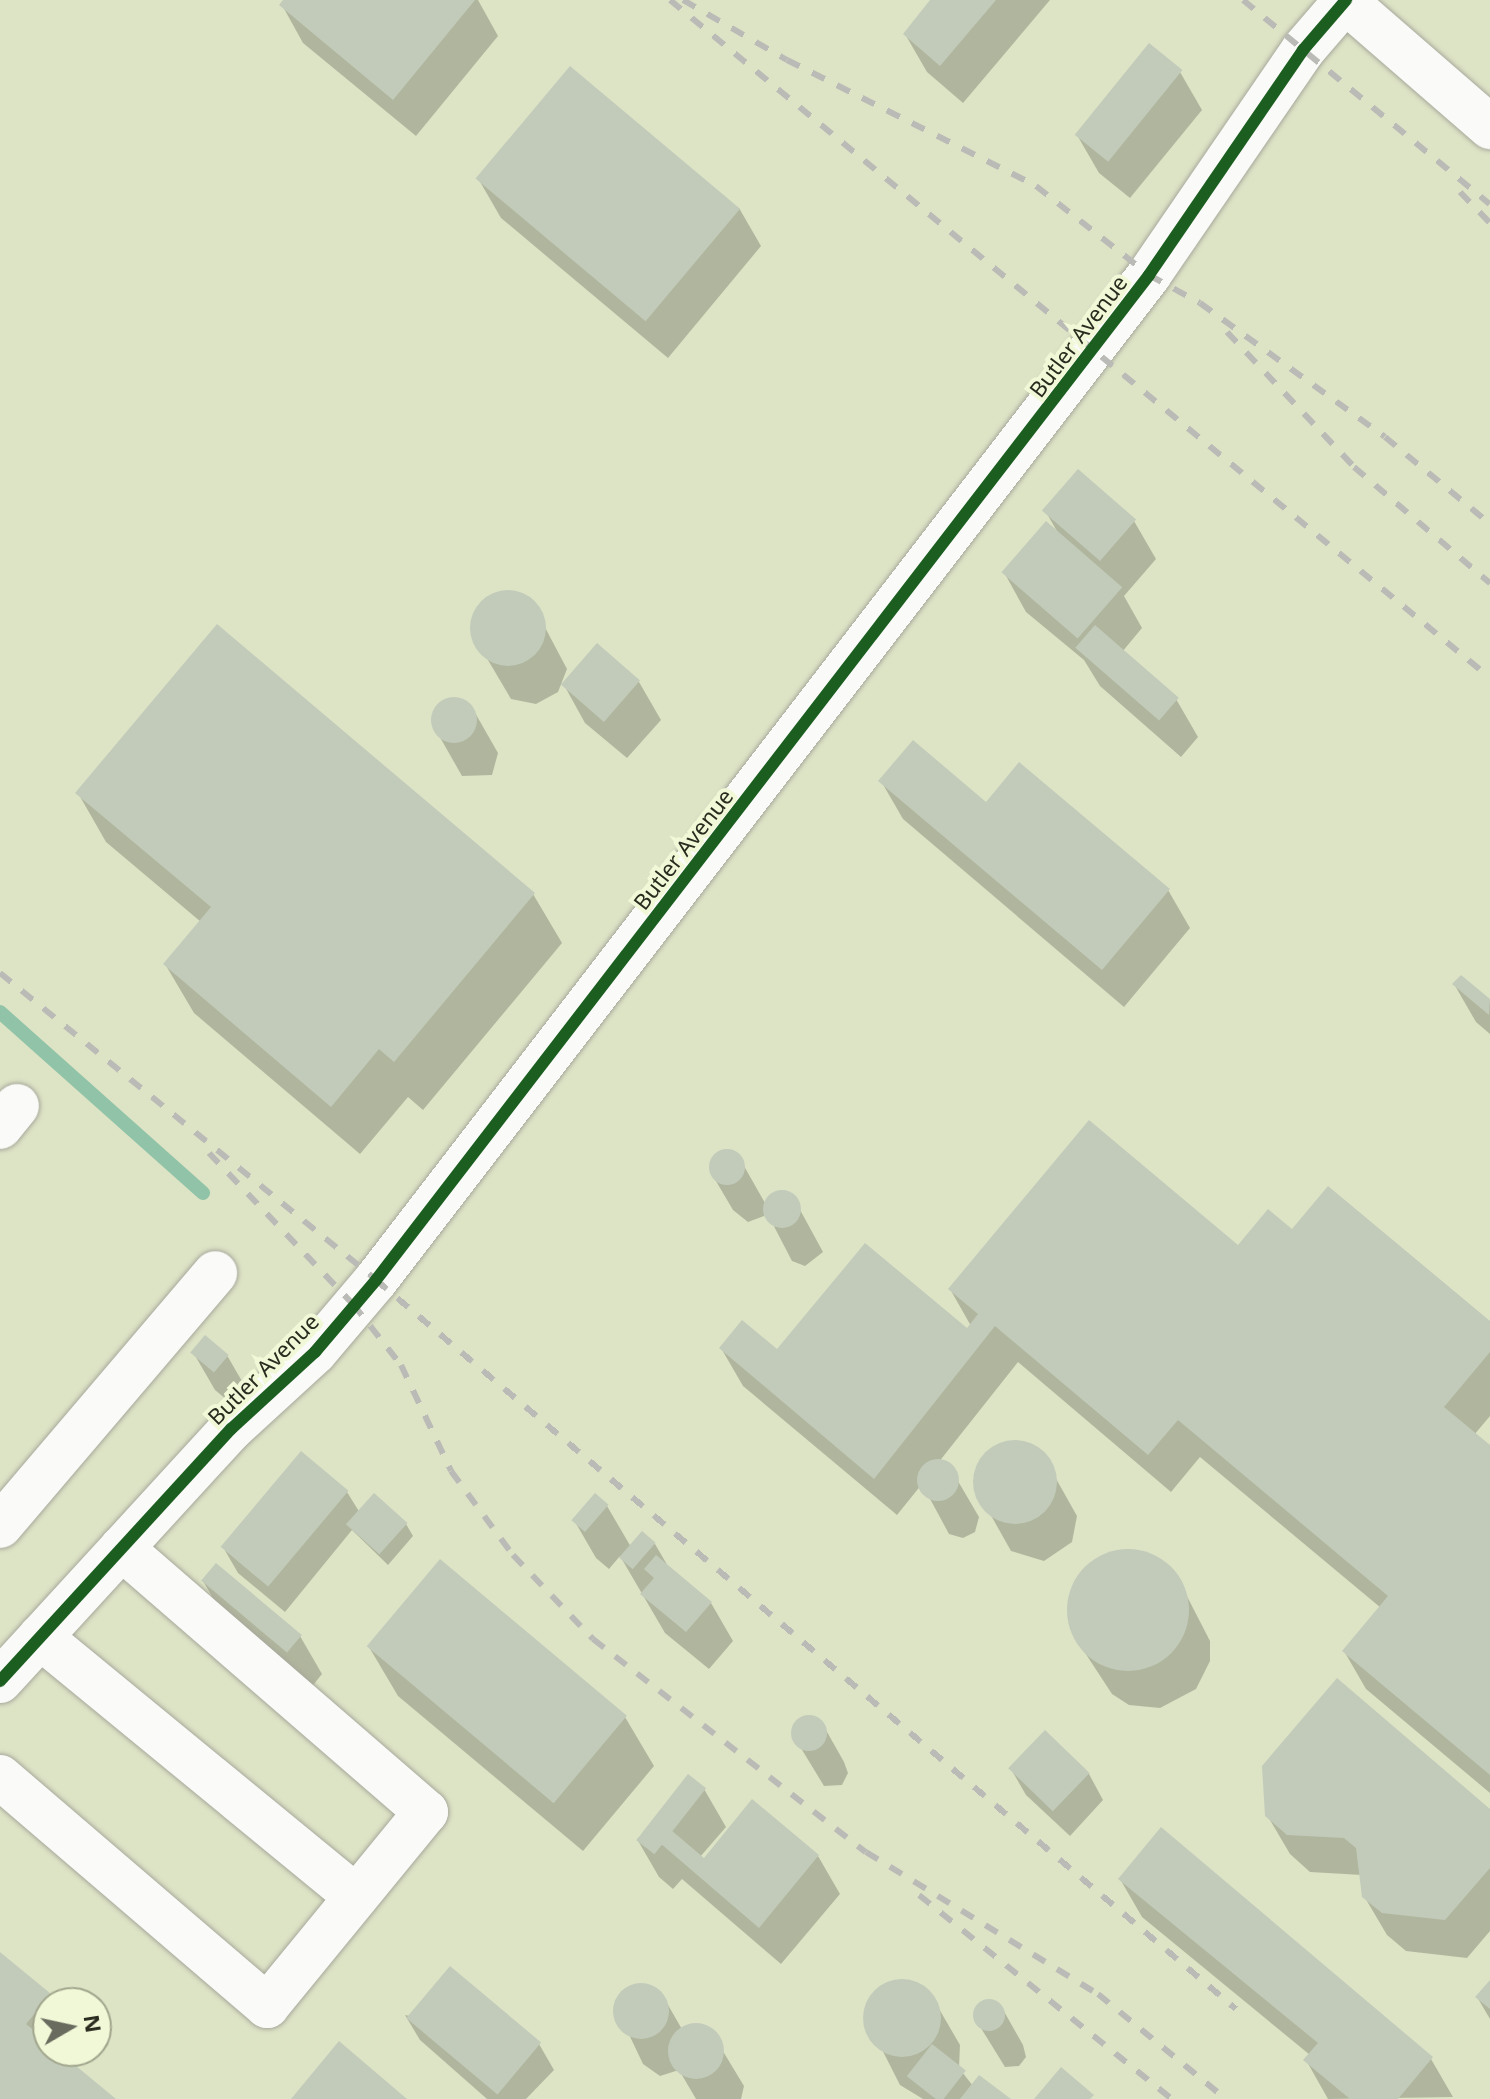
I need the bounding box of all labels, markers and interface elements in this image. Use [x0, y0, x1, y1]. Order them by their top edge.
street label: Butler Avenue [1024, 270, 1132, 402]
street label: Butler Avenue [628, 783, 738, 915]
street label: Butler Avenue [202, 1308, 324, 1430]
north arrow [32, 1987, 112, 2067]
text: N [78, 2012, 110, 2035]

